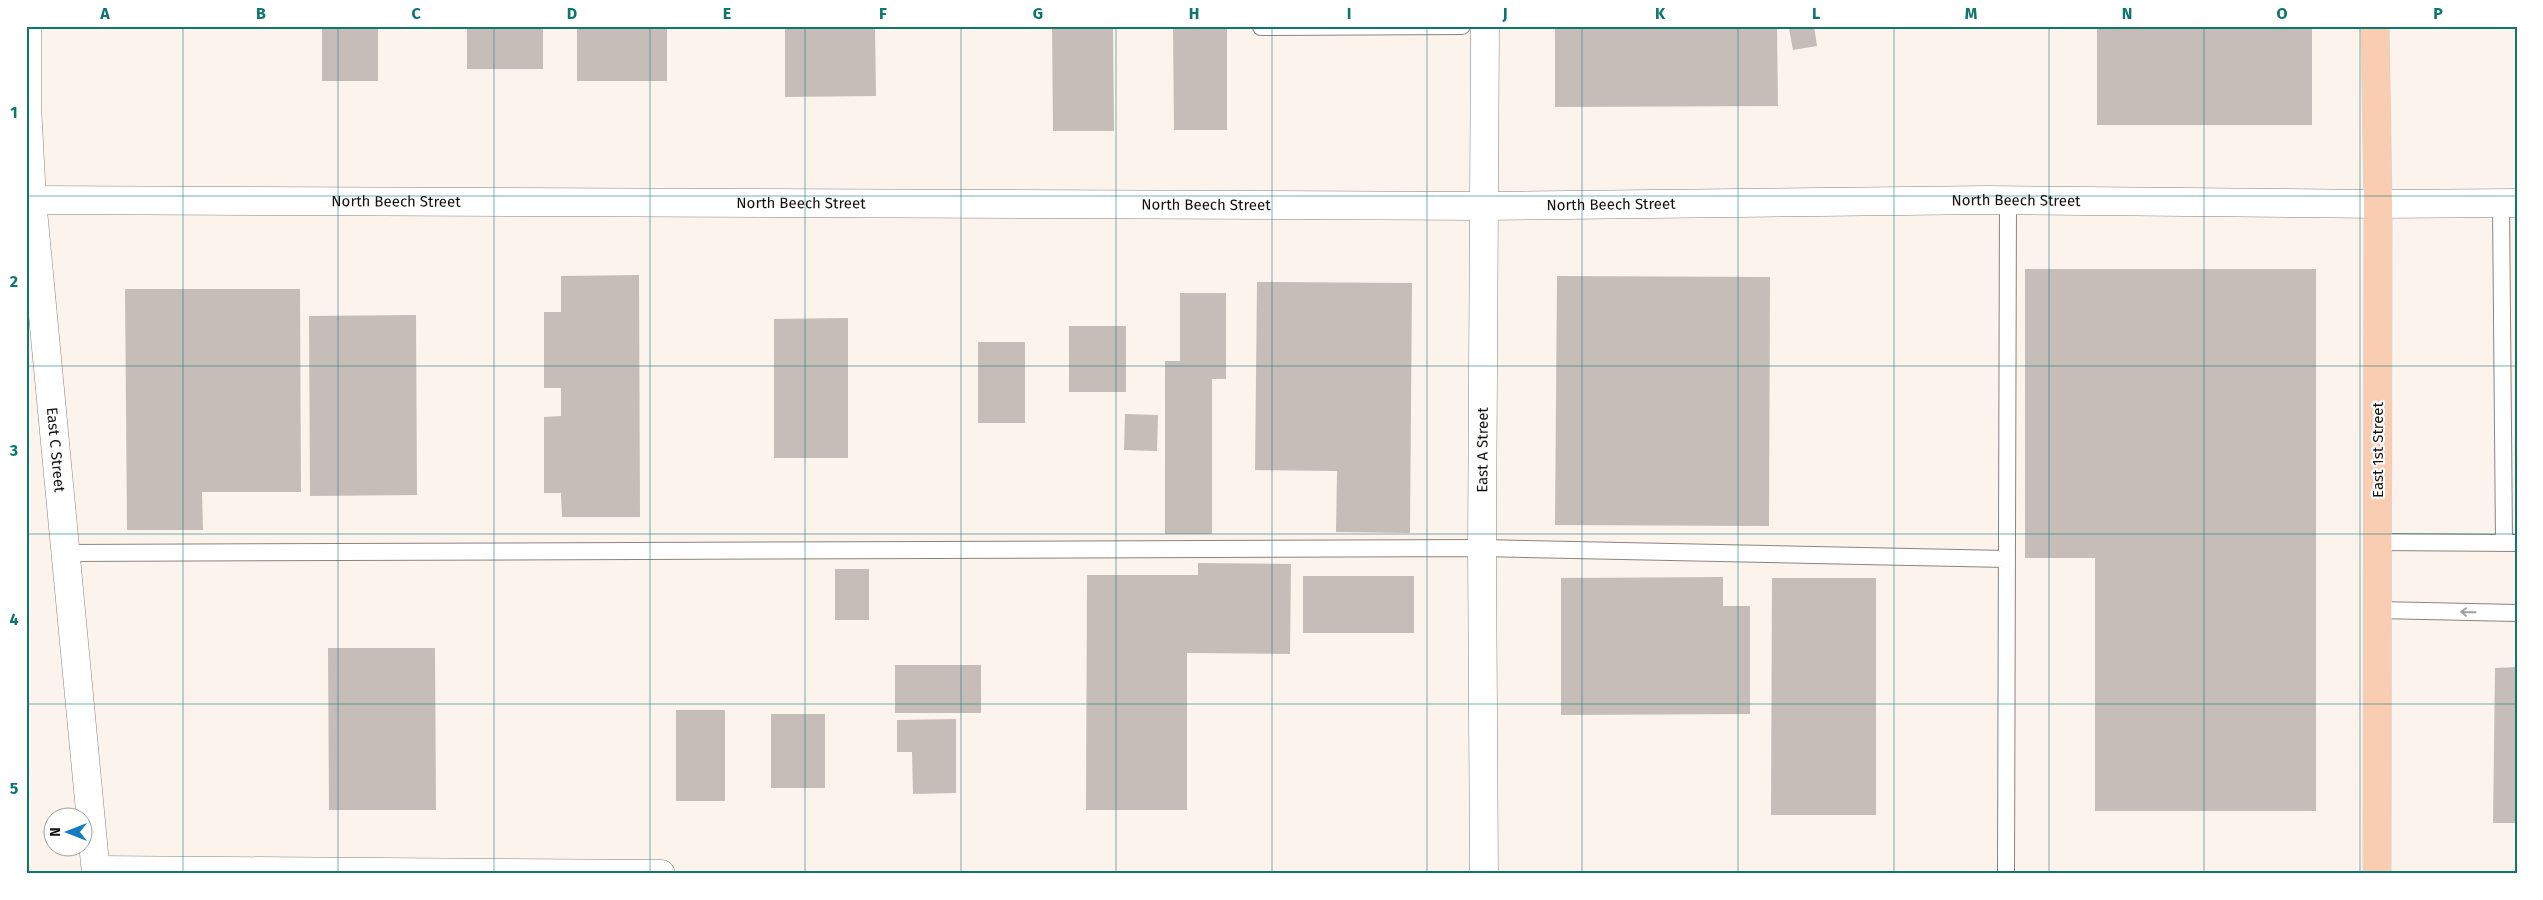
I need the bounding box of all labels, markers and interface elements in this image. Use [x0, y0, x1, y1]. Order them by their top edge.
text: A [99, 4, 110, 23]
text: B [256, 4, 266, 23]
text: C [411, 4, 421, 23]
text: D [567, 4, 577, 23]
text: E [723, 4, 731, 23]
text: F [879, 4, 887, 23]
text: G [1033, 4, 1043, 23]
text: H [1189, 4, 1199, 23]
text: I [1347, 4, 1351, 23]
text: J [1501, 4, 1508, 23]
text: K [1655, 4, 1666, 23]
text: L [1812, 4, 1820, 23]
text: M [1965, 4, 1978, 23]
text: N [2122, 4, 2132, 23]
text: O [2276, 4, 2288, 23]
text: P [2433, 4, 2443, 23]
text: 1 [10, 103, 18, 122]
street label: North Beech Street [1951, 191, 2081, 210]
street label: North Beech Street [331, 192, 461, 211]
street label: North Beech Street [736, 194, 866, 212]
street label: North Beech Street [1546, 195, 1676, 214]
street label: North Beech Street [1141, 196, 1271, 214]
text: 2 [10, 272, 18, 291]
street label: East 1st Street [2369, 402, 2387, 498]
street label: East C Street [43, 406, 69, 494]
street label: East A Street [1473, 407, 1492, 493]
text: 3 [9, 441, 18, 460]
one-way arrow [2460, 607, 2476, 617]
text: 4 [9, 610, 19, 629]
text: 5 [10, 779, 19, 798]
north arrow [42, 808, 92, 858]
text: N [47, 827, 64, 837]

